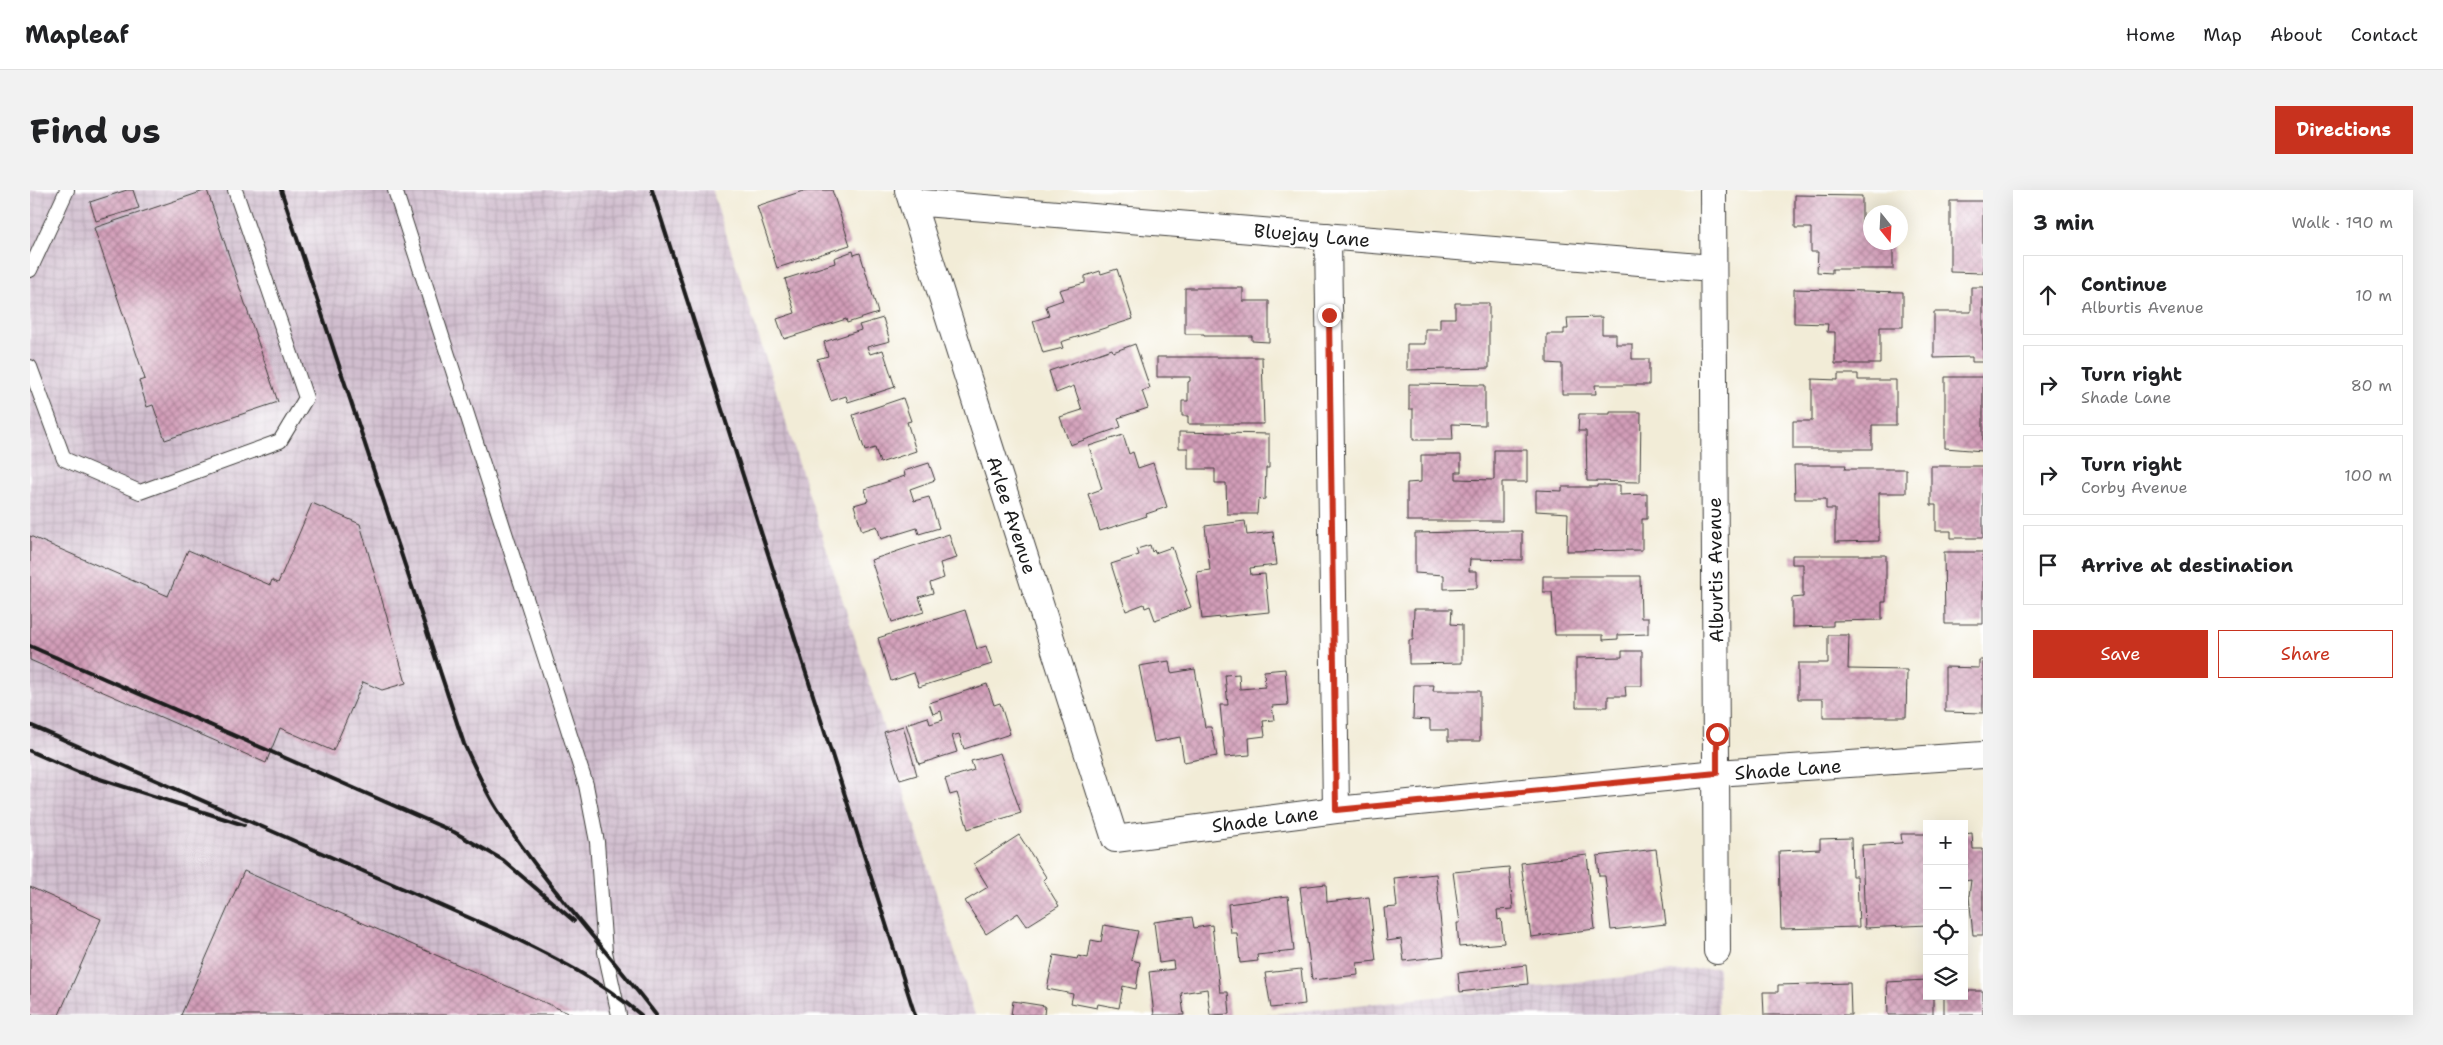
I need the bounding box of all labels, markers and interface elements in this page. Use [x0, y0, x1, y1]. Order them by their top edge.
text: Mapleaf [25, 19, 129, 51]
text: Home [2126, 23, 2175, 47]
text: Map [2203, 23, 2242, 47]
text: About [2270, 23, 2323, 47]
text: Contact [2351, 23, 2418, 47]
button: Directions [2275, 106, 2413, 154]
text: Find us [30, 107, 161, 154]
north arrow [1863, 205, 1908, 250]
text: 3 min [2033, 209, 2094, 237]
text: Walk · 190 m [2291, 212, 2393, 233]
street label: Bluejay Lane [1253, 218, 1371, 253]
text: Continue [2081, 272, 2167, 297]
icon: ahead [2034, 281, 2062, 309]
text: 10 m [2355, 285, 2392, 306]
text: Alburtis Avenue [2081, 297, 2204, 318]
route end [1318, 304, 1341, 327]
text: Turn right [2081, 362, 2182, 387]
icon: right [2034, 371, 2062, 399]
text: 80 m [2351, 375, 2392, 396]
text: Shade Lane [2081, 387, 2171, 408]
text: Turn right [2081, 452, 2182, 477]
street label: Arlee Avenue [981, 453, 1042, 577]
icon: right [2034, 461, 2062, 489]
text: 100 m [2344, 465, 2392, 486]
text: Corby Avenue [2081, 477, 2188, 498]
street label: Alburtis Avenue [1702, 497, 1729, 643]
icon: arrive [2034, 551, 2062, 579]
text: Arrive at destination [2081, 553, 2293, 578]
button: Save [2033, 630, 2208, 678]
button: Share [2218, 630, 2393, 678]
route start [1706, 723, 1729, 746]
street label: Shade Lane [1734, 753, 1842, 786]
street label: Shade Lane [1210, 801, 1320, 838]
map controls [1923, 820, 1968, 1000]
button: + [1923, 820, 1968, 865]
button: − [1923, 865, 1968, 910]
button: locate [1923, 910, 1968, 955]
button: layers [1923, 955, 1968, 1000]

